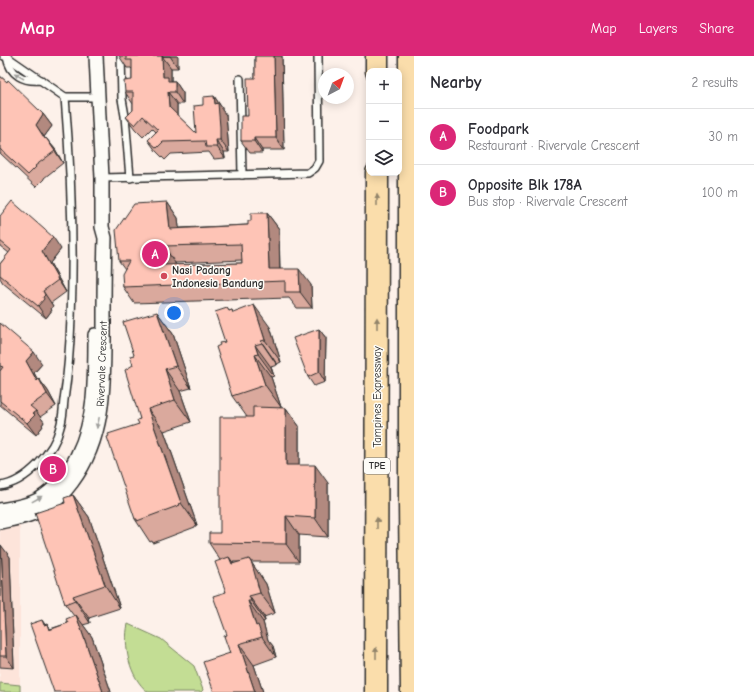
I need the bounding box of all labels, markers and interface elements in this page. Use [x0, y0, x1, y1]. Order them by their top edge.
text: Map [20, 17, 55, 39]
text: Map [590, 20, 617, 37]
text: Layers [639, 20, 677, 37]
text: Share [699, 20, 734, 37]
north arrow [318, 68, 354, 104]
map controls [366, 68, 402, 176]
button: + [366, 68, 402, 104]
one-way arrow [14, 72, 24, 80]
text: Nearby [430, 73, 481, 92]
text: 2 results [691, 75, 738, 90]
button: − [366, 104, 402, 140]
text: Foodpark [468, 120, 529, 138]
text: A [439, 129, 447, 144]
text: 30 m [708, 129, 738, 144]
text: Restaurant · Rivervale Crescent [468, 138, 639, 153]
button: layers [366, 140, 402, 176]
text: Opposite Blk 178A [468, 176, 582, 194]
text: B [439, 185, 447, 200]
text: 100 m [702, 185, 738, 200]
one-way arrow [374, 193, 380, 206]
text: Bus stop · Rivervale Crescent [468, 194, 628, 209]
pin: A [142, 239, 168, 269]
place label: Nasi Padang Indonesia Bandung [172, 264, 264, 290]
marker: Nasi Padang Indonesia Bandung [159, 271, 169, 281]
your location [164, 303, 184, 323]
one-way arrow [374, 316, 380, 329]
street label: Rivervale Crescent [94, 320, 110, 407]
street label: Tampines Expressway [371, 346, 384, 448]
one-way arrow [95, 416, 101, 429]
pin: B [40, 454, 66, 484]
road number: TPE [364, 458, 390, 474]
one-way arrow [31, 496, 43, 502]
one-way arrow [374, 516, 380, 529]
one-way arrow [373, 646, 379, 659]

